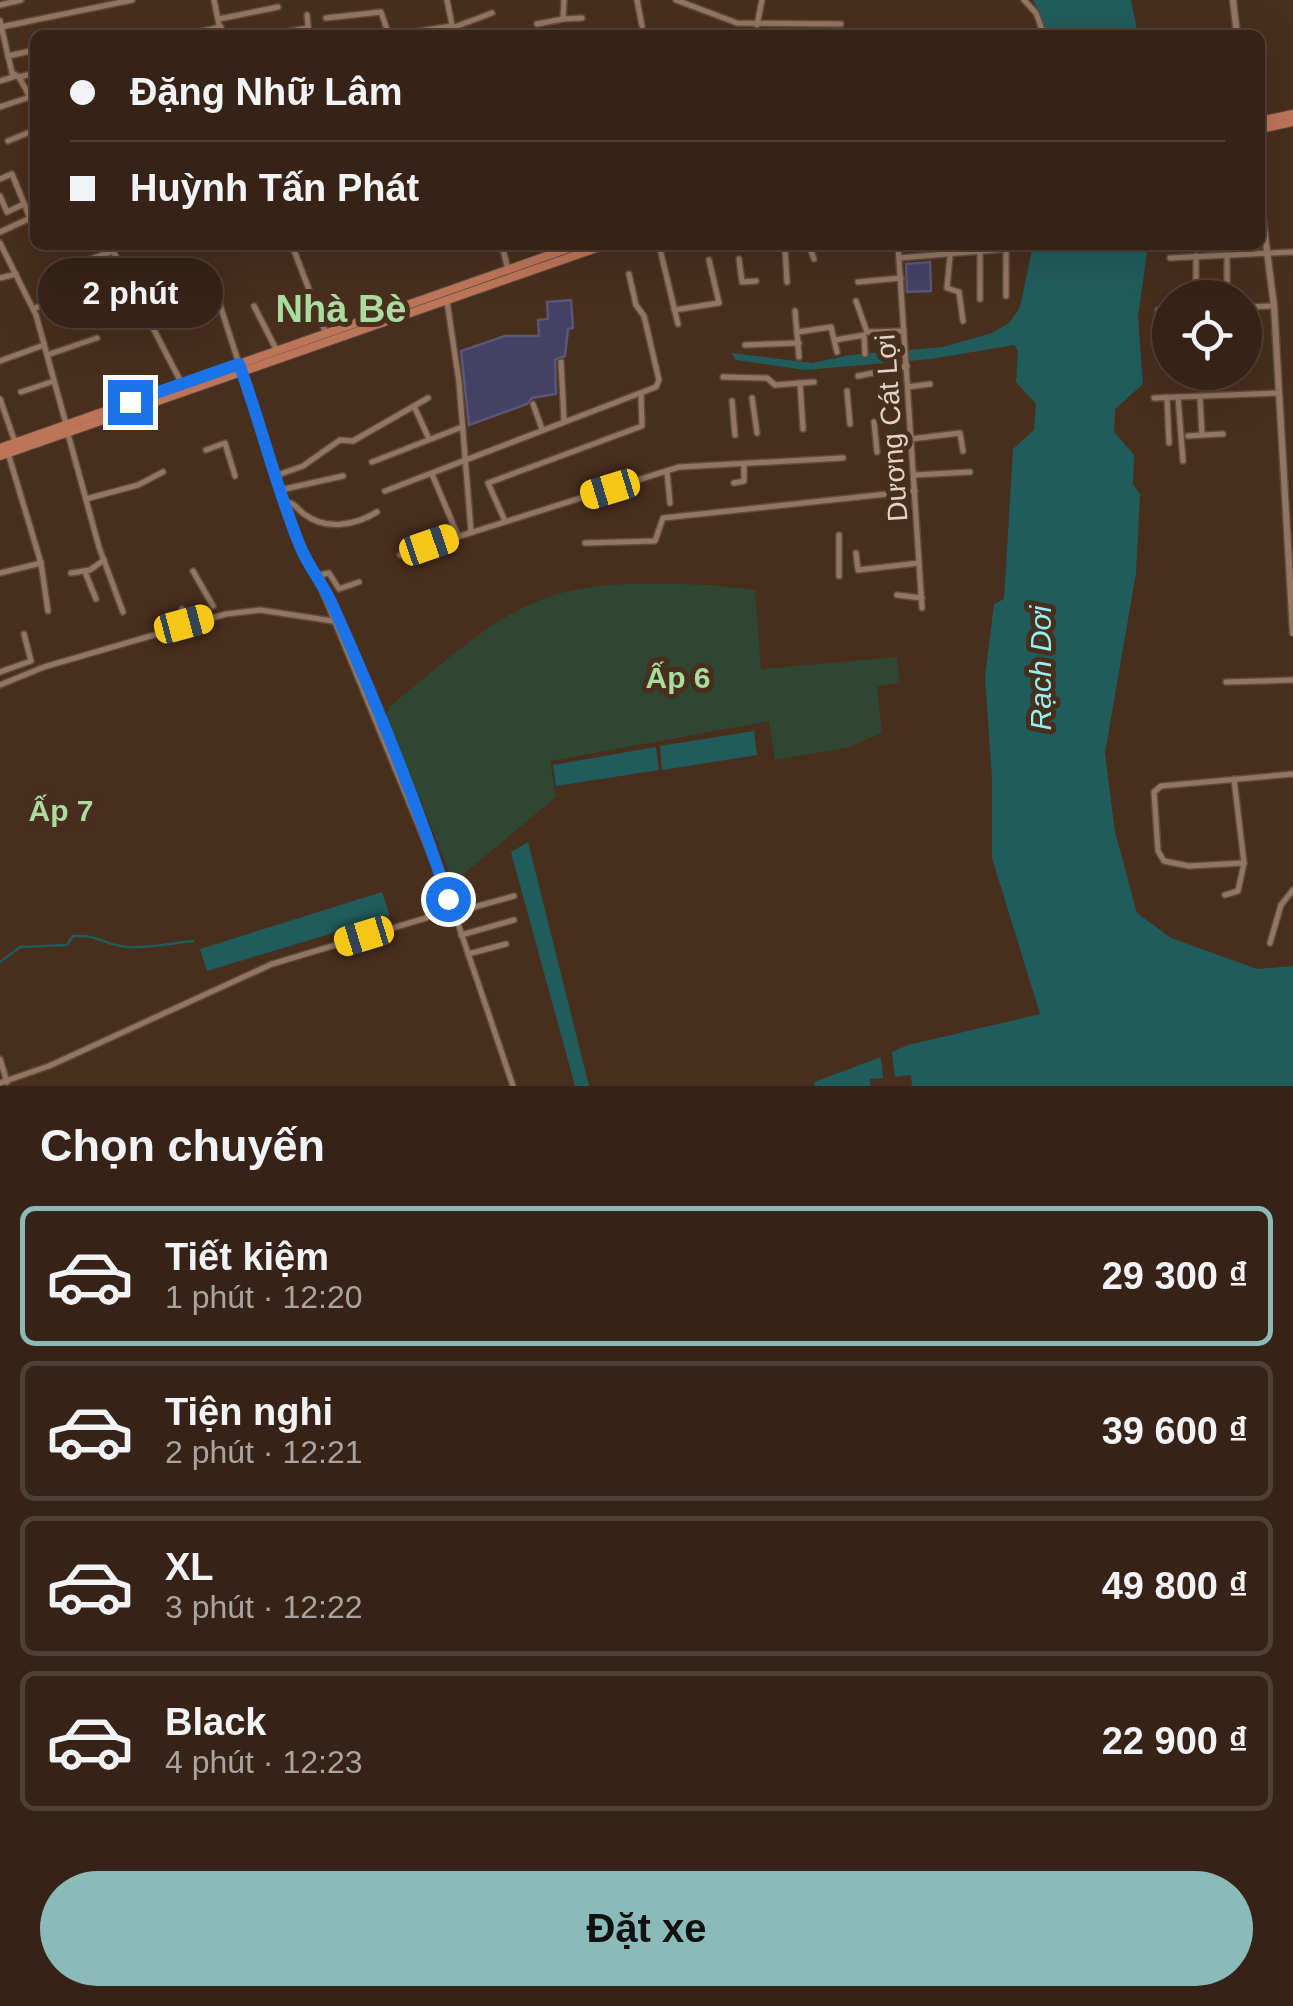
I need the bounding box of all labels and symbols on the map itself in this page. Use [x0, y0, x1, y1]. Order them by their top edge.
callout: 2 phút [38, 257, 222, 327]
district label: Nhà Bè [276, 288, 406, 330]
street label: Dương Cát Lợi [869, 333, 914, 523]
route end [108, 380, 153, 425]
car [577, 466, 643, 512]
car [396, 521, 462, 569]
car [151, 602, 217, 646]
water label: Rạch Dơi [1024, 604, 1057, 730]
district label: Ấp 6 [645, 661, 711, 694]
district label: Ấp 7 [28, 794, 94, 827]
route start [426, 877, 471, 922]
car [331, 913, 397, 959]

